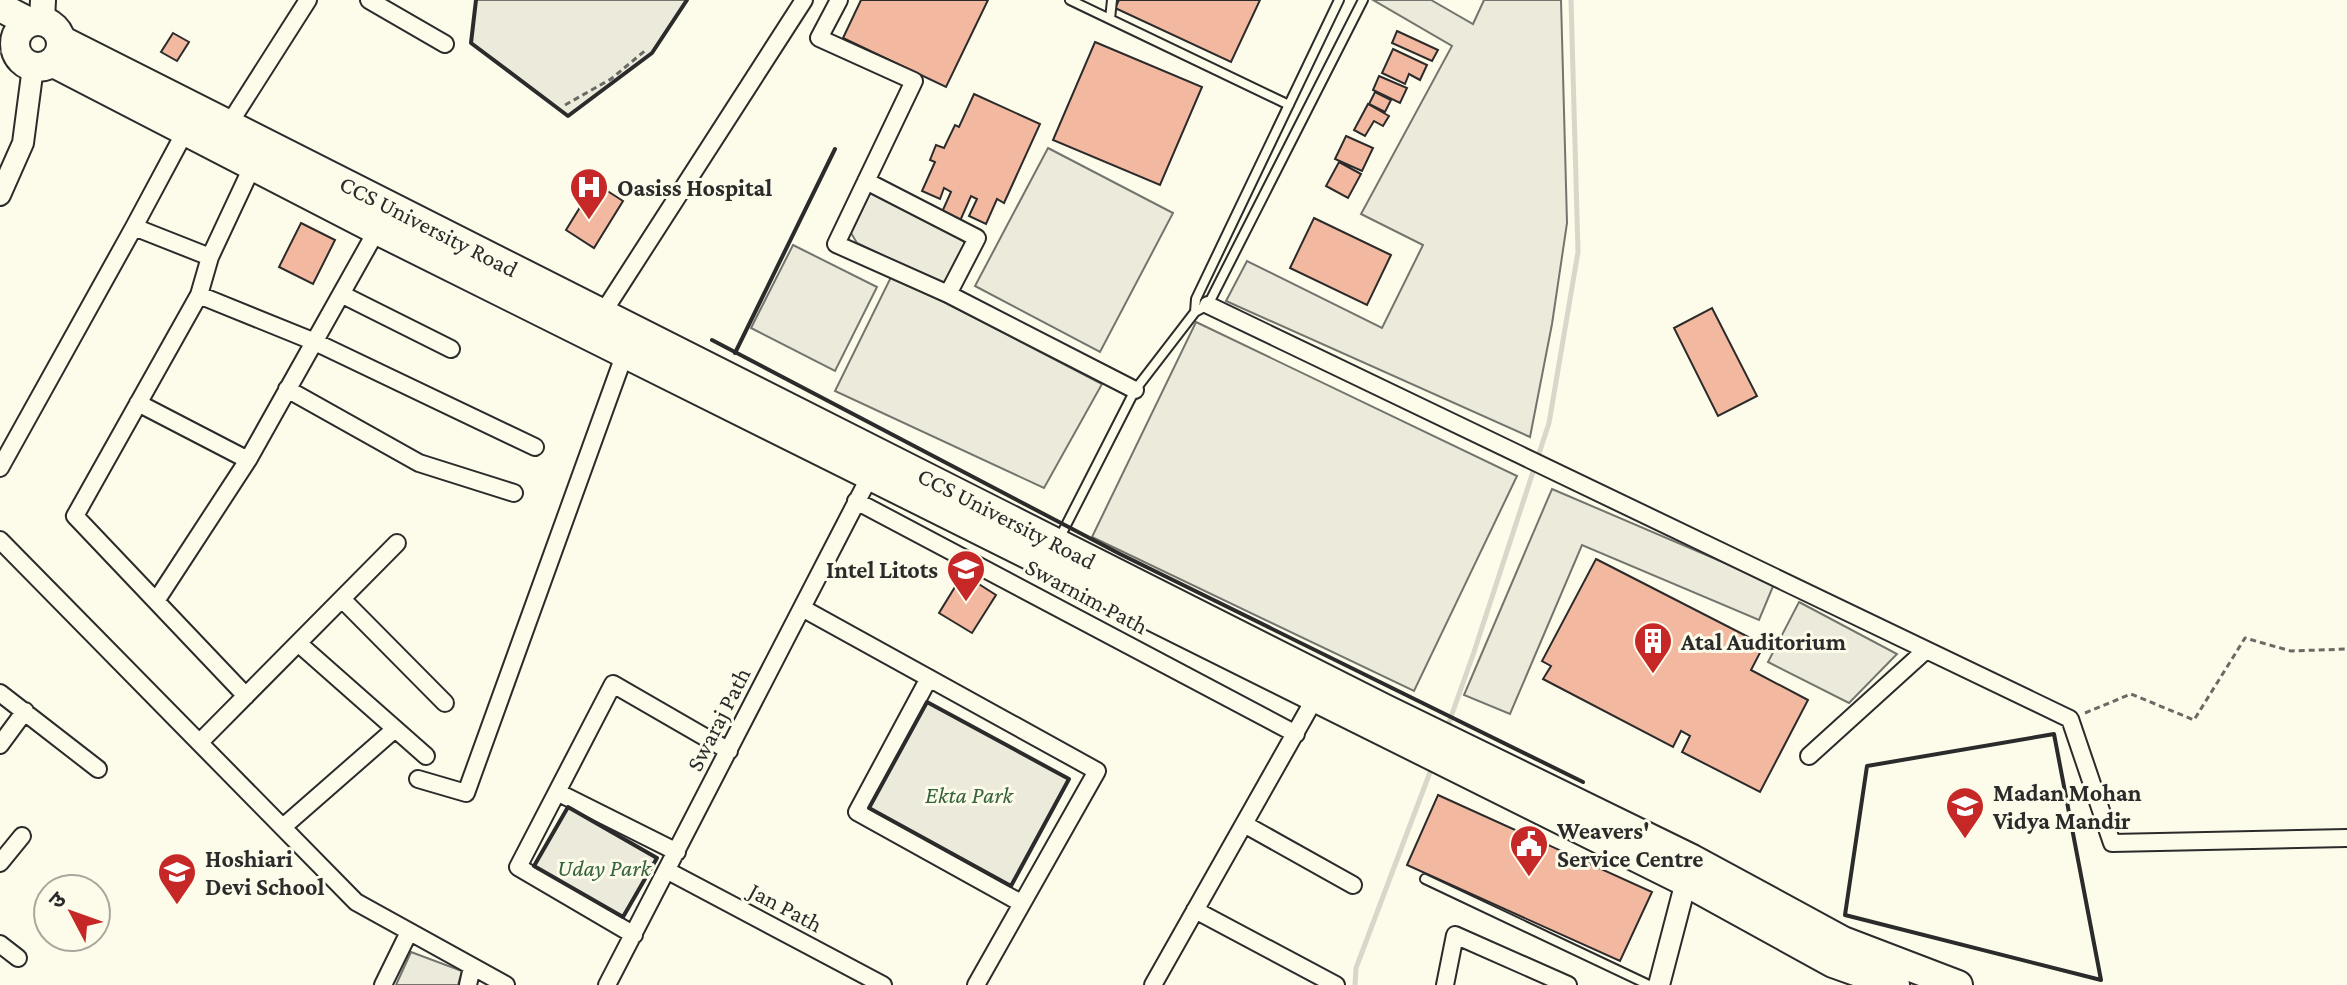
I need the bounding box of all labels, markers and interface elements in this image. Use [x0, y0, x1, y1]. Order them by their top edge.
hospital icon: Oasiss Hospital [568, 166, 610, 221]
street label: CCS University Road [335, 169, 523, 283]
place label: Oasiss Hospital [617, 174, 772, 201]
street label: CCS University Road [913, 461, 1101, 575]
school or university icon: Intel Litots [945, 548, 987, 603]
street label: Swarnim Path [1021, 552, 1153, 640]
place label: Intel Litots [826, 556, 938, 583]
building icon: Atal Auditorium [1632, 620, 1674, 675]
place label: Atal Auditorium [1680, 628, 1847, 655]
street label: Swaraj Path [680, 663, 756, 775]
place label: Madan Mohan Vidya Mandir [1992, 779, 2142, 834]
park label: Ekta Park [925, 781, 1014, 808]
school or university icon: Madan Mohan Vidya Mandir [1944, 785, 1986, 840]
place label: Weavers' Service Centre [1556, 817, 1703, 872]
public building icon: Weavers' Service Centre [1508, 823, 1550, 878]
place label: Hoshiari Devi School [205, 845, 324, 900]
school or university icon: Hoshiari Devi School [156, 851, 198, 906]
park label: Uday Park [557, 854, 653, 881]
north arrow [32, 873, 112, 953]
street label: Jan Path [743, 876, 827, 938]
text: उ [44, 886, 72, 913]

